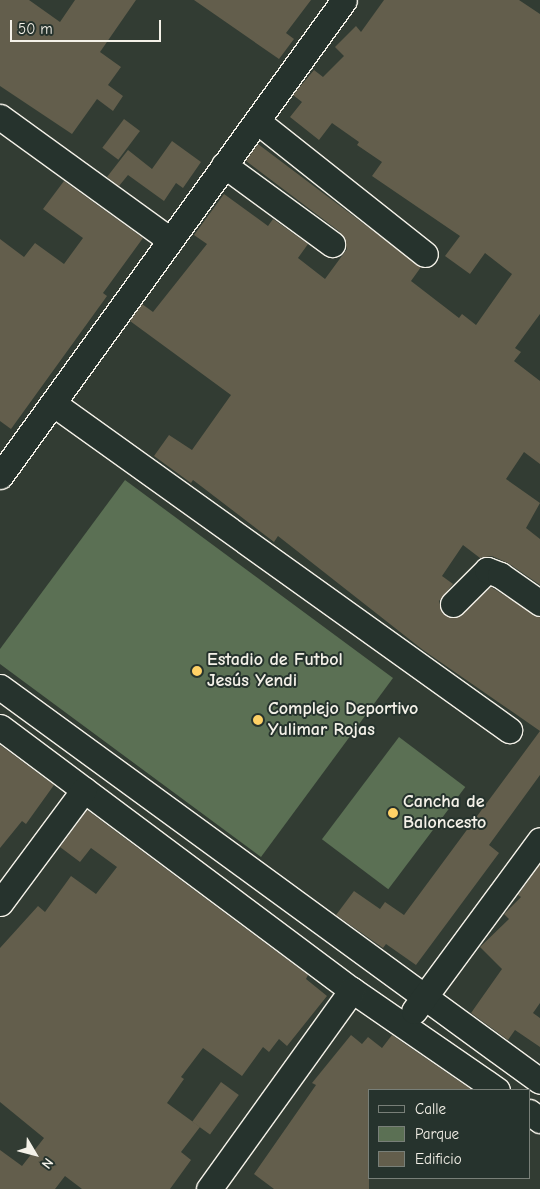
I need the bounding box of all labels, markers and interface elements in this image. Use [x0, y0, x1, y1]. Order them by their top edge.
scale bar [12, 10, 164, 42]
text: 50 m [18, 20, 53, 38]
place label: Estadio de Futbol Jesús Yendi [207, 650, 343, 692]
marker: Estadio de Futbol Jesús Yendi [191, 665, 203, 677]
place label: Complejo Deportivo Yulimar Rojas [268, 699, 418, 742]
marker: Complejo Deportivo Yulimar Rojas [252, 714, 264, 726]
place label: Cancha de Baloncesto [403, 792, 486, 834]
marker: Cancha de Baloncesto [387, 807, 399, 819]
legend [368, 1089, 530, 1179]
text: Calle [415, 1100, 446, 1118]
text: Parque [415, 1125, 459, 1143]
north arrow [10, 1129, 60, 1179]
text: Edificio [415, 1150, 462, 1168]
text: N [38, 1155, 57, 1172]

